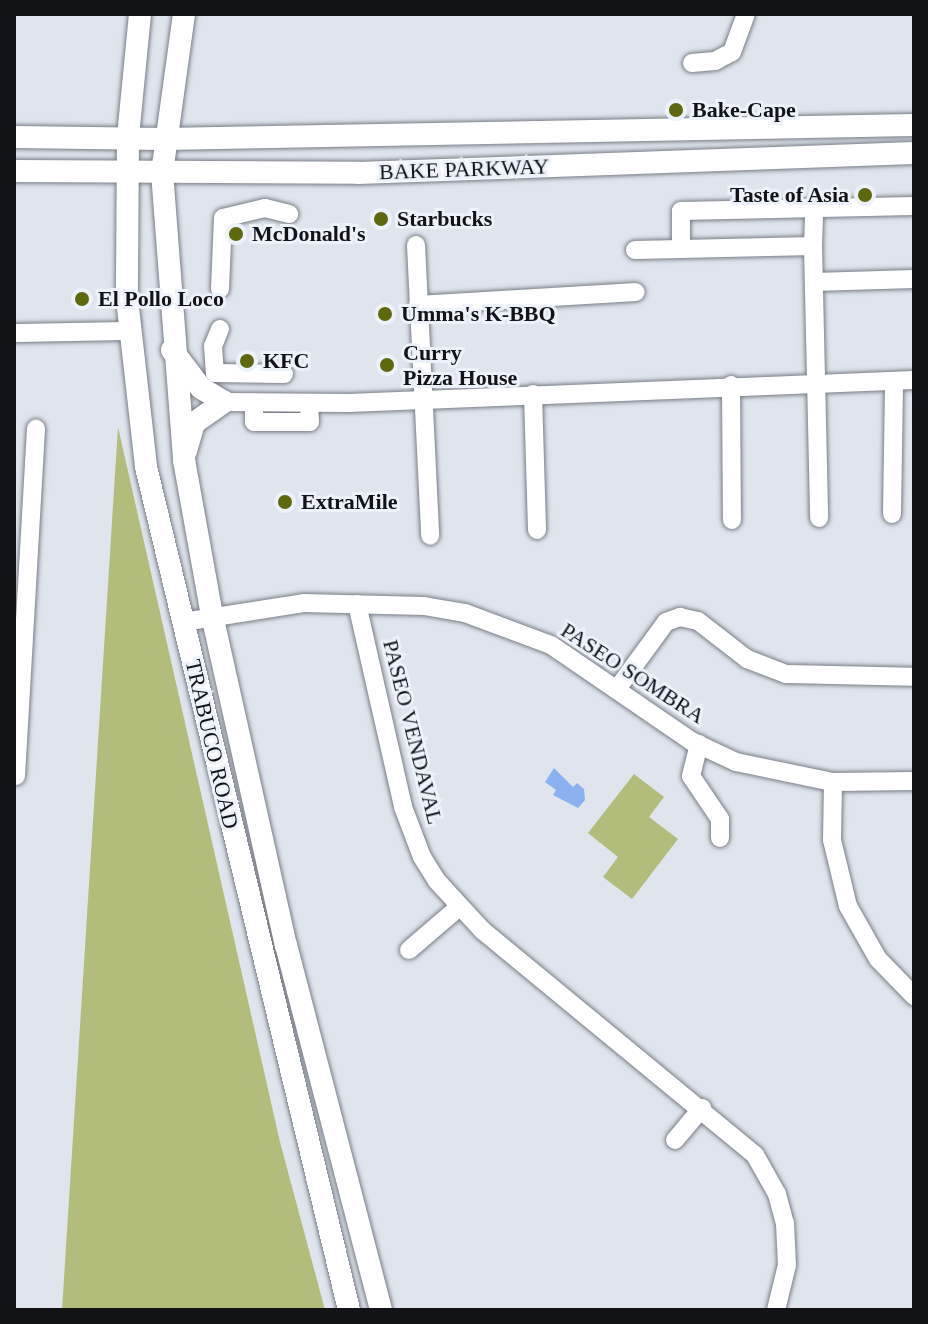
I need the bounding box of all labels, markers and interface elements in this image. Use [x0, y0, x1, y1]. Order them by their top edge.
place label: Bake-Cape [692, 97, 796, 123]
marker: Bake-Cape [667, 101, 685, 119]
street label: BAKE PARKWAY [379, 153, 549, 185]
place label: Taste of Asia [729, 182, 849, 208]
marker: Taste of Asia [856, 186, 874, 204]
place label: Starbucks [397, 206, 492, 232]
marker: Starbucks [372, 210, 390, 228]
place label: McDonald's [252, 221, 366, 247]
marker: McDonald's [227, 225, 245, 243]
place label: El Pollo Loco [98, 286, 224, 312]
marker: El Pollo Loco [73, 290, 91, 308]
place label: Umma's K-BBQ [401, 301, 556, 327]
marker: Umma's K-BBQ [376, 305, 394, 323]
place label: Curry Pizza House [403, 339, 517, 390]
place label: KFC [263, 348, 309, 374]
marker: KFC [238, 352, 256, 370]
marker: Curry Pizza House [378, 356, 396, 374]
place label: ExtraMile [301, 489, 398, 515]
marker: ExtraMile [276, 493, 294, 511]
street label: PASEO SOMBRA [556, 617, 710, 729]
street label: PASEO VENDAVAL [377, 637, 449, 827]
street label: TRABUCO ROAD [180, 657, 244, 831]

